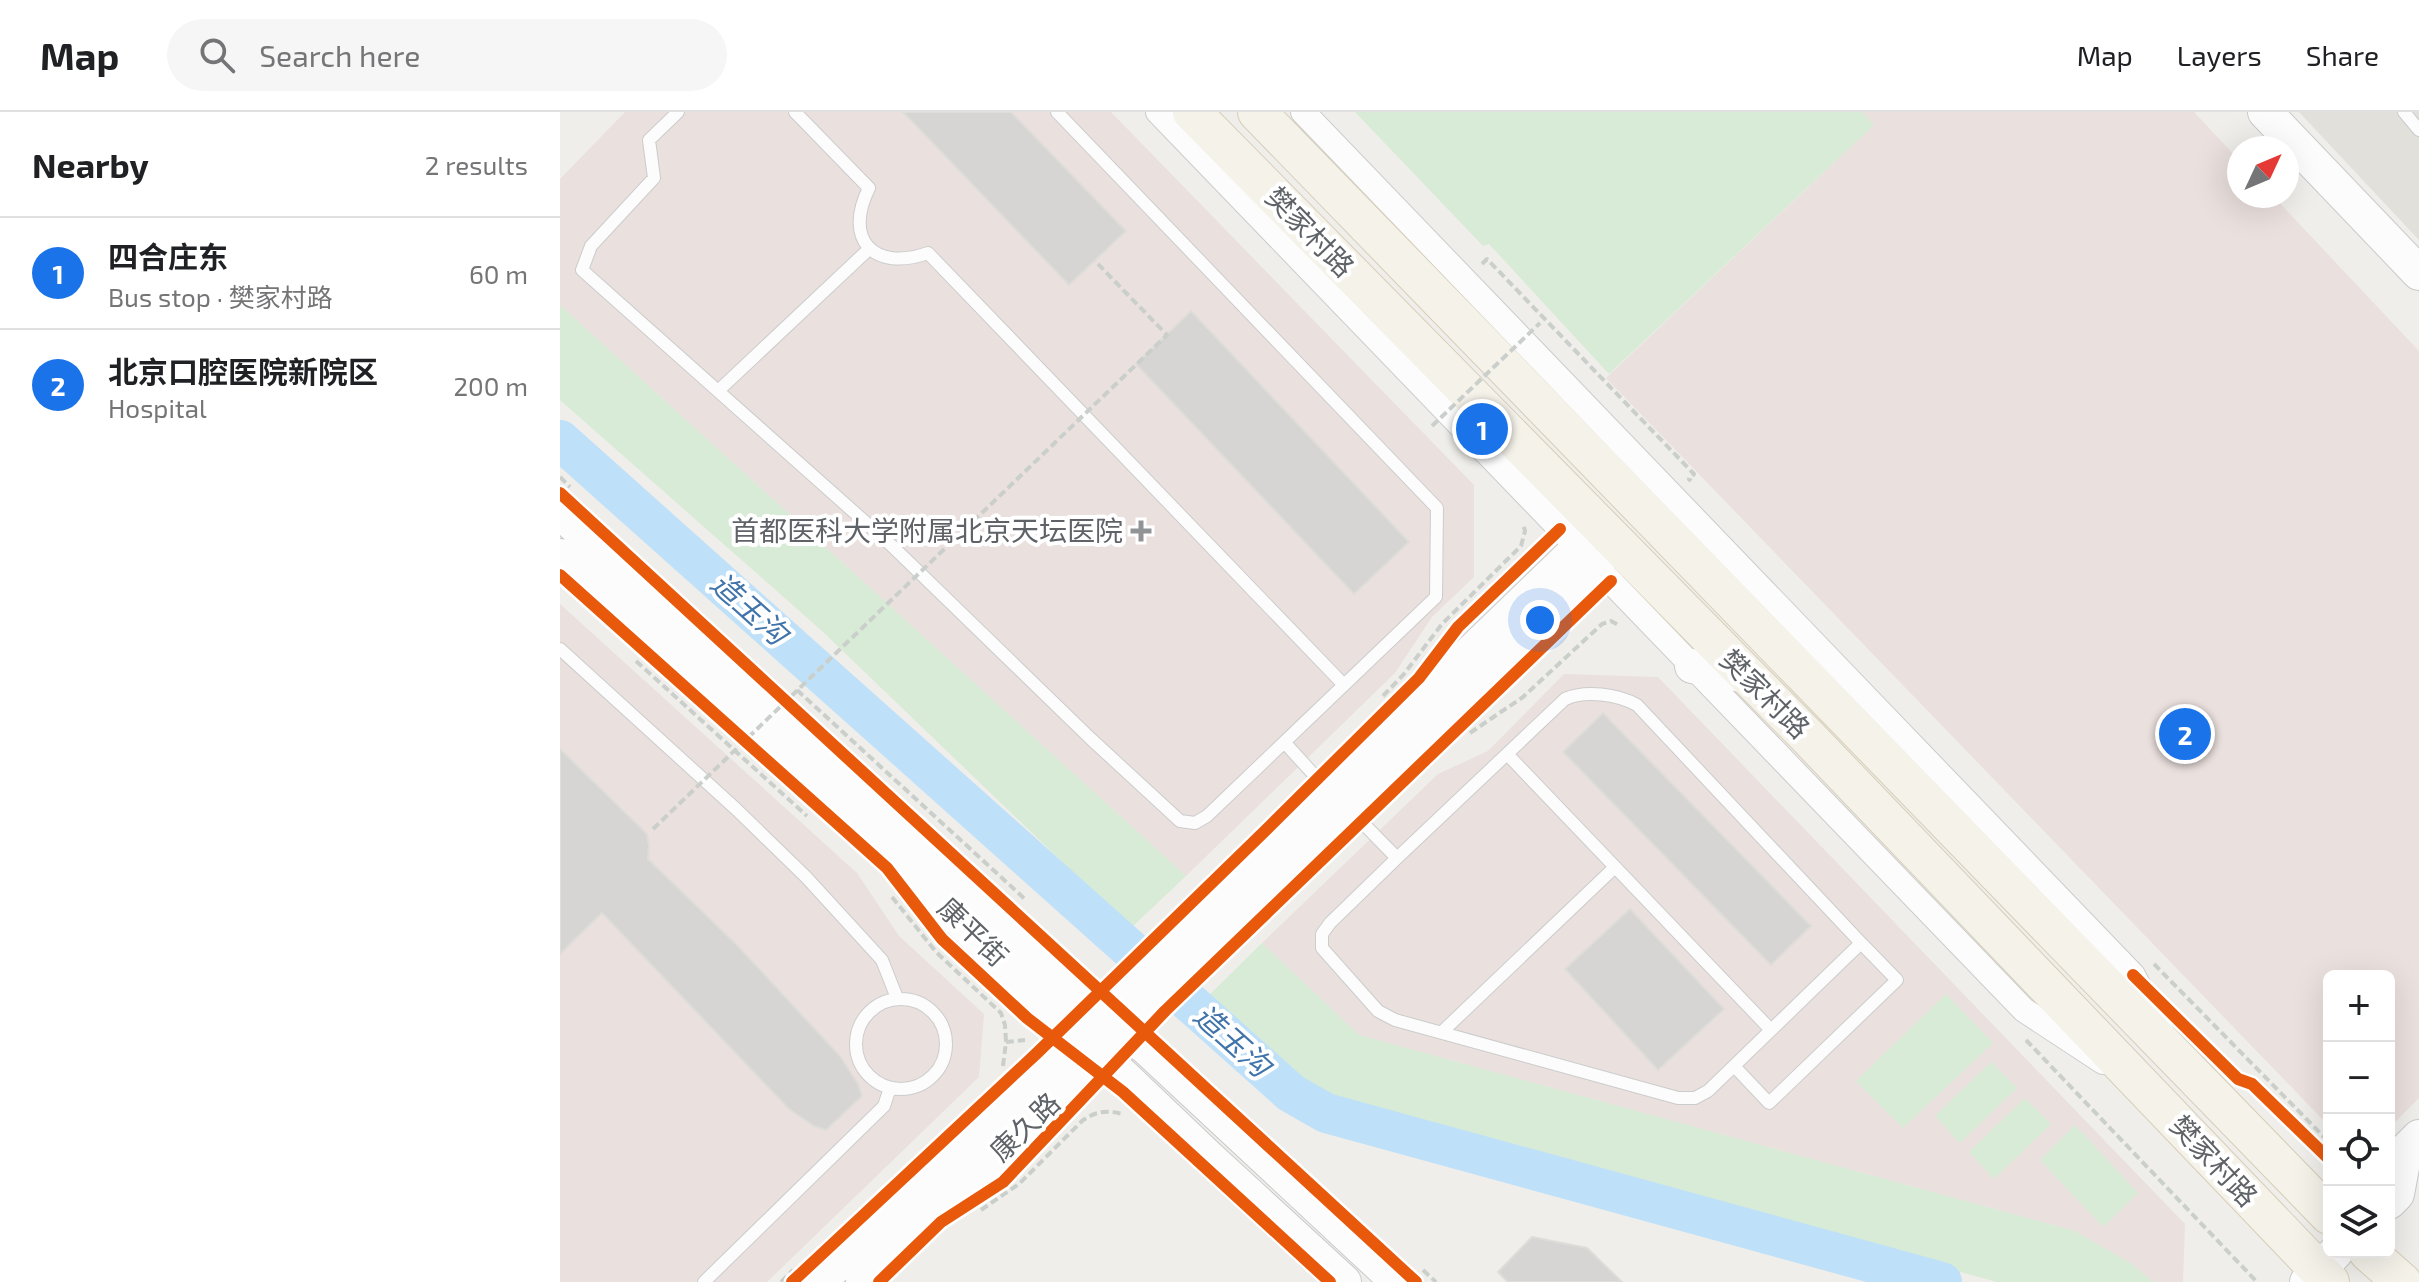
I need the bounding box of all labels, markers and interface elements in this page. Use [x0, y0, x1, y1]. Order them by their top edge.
search box [167, 19, 727, 91]
text: Map [40, 32, 119, 78]
icon: search [195, 33, 239, 77]
text: Search here [259, 37, 420, 73]
text: Map [2077, 38, 2133, 72]
text: Layers [2177, 38, 2262, 72]
text: Share [2306, 38, 2379, 72]
north arrow [2227, 136, 2299, 208]
text: Nearby [32, 144, 149, 185]
text: 2 results [425, 149, 528, 180]
street label: 樊家村路 [1260, 179, 1362, 283]
text: 四合庄东 [108, 238, 228, 274]
text: 1 [52, 258, 64, 289]
text: 60 m [469, 258, 528, 289]
text: Bus stop · 樊家村路 [108, 281, 333, 312]
text: 北京口腔医院新院区 [108, 353, 378, 389]
text: 2 [50, 370, 66, 401]
text: 200 m [453, 370, 528, 401]
text: Hospital [108, 392, 207, 423]
pin: 1 [1456, 399, 1508, 459]
place label: 首都医科大学附属北京天坛医院 [731, 513, 1123, 547]
marker: 首都医科大学附属北京天坛医院 [1130, 520, 1152, 542]
water label: 造玉沟 [705, 564, 798, 653]
your location [1520, 600, 1560, 640]
street label: 樊家村路 [1714, 642, 1817, 745]
pin: 2 [2159, 704, 2211, 764]
street label: 康平街 [932, 890, 1016, 973]
map controls [2323, 970, 2395, 1258]
button: + [2323, 970, 2395, 1042]
water label: 造玉沟 [1188, 996, 1281, 1085]
button: − [2323, 1042, 2395, 1114]
street label: 康久路 [982, 1085, 1066, 1168]
street label: 樊家村路 [2164, 1108, 2265, 1213]
button: locate [2323, 1114, 2395, 1186]
button: layers [2323, 1186, 2395, 1258]

